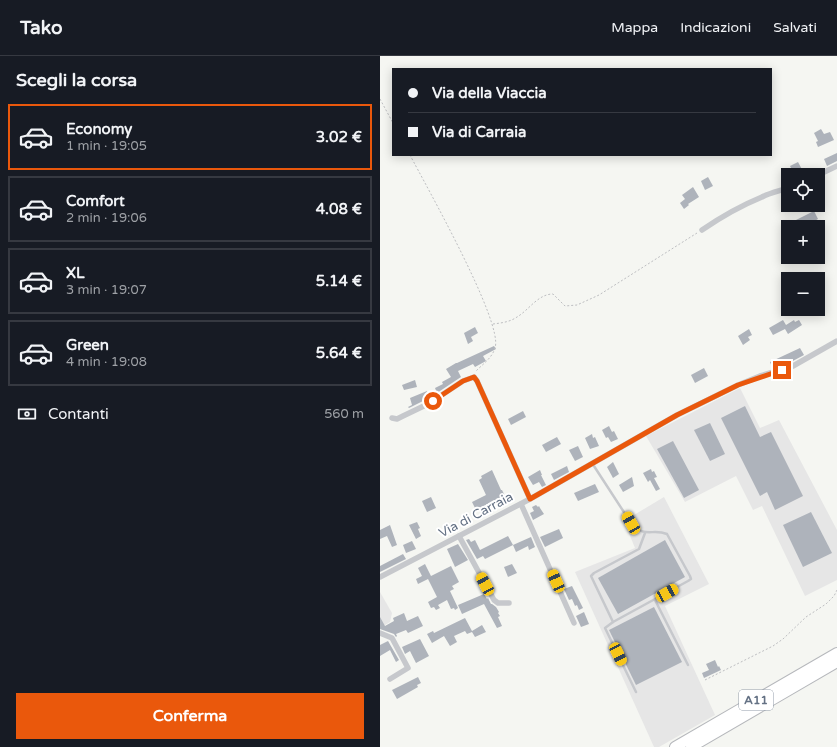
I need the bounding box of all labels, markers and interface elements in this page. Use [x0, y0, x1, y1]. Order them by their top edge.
text: Tako [20, 17, 62, 39]
text: Mappa [611, 19, 658, 36]
text: Indicazioni [680, 19, 751, 36]
text: Salvati [773, 19, 817, 36]
text: Scegli la corsa [16, 69, 137, 91]
text: Via della Viaccia [432, 84, 547, 102]
icon: car [18, 119, 54, 155]
text: Economy [66, 120, 132, 138]
text: Via di Carraia [432, 123, 526, 141]
text: 3.02 € [316, 128, 362, 146]
text: 1 min · 19:05 [66, 138, 147, 154]
map controls [781, 168, 825, 316]
button: locate [781, 168, 825, 212]
icon: car [18, 191, 54, 227]
text: Comfort [66, 192, 125, 210]
text: 4.08 € [316, 200, 362, 218]
text: 2 min · 19:06 [66, 210, 147, 226]
button: + [781, 220, 825, 264]
icon: car [18, 263, 54, 299]
text: XL [66, 264, 85, 282]
text: 5.14 € [316, 272, 362, 290]
button: − [781, 272, 825, 316]
text: 3 min · 19:07 [66, 282, 147, 298]
icon: car [18, 335, 54, 371]
text: Green [66, 336, 109, 354]
text: 5.64 € [316, 344, 362, 362]
text: 4 min · 19:08 [66, 354, 147, 370]
route end [773, 361, 791, 379]
route start [424, 392, 442, 410]
icon: cash [16, 403, 38, 425]
text: Contanti [48, 405, 109, 423]
text: 560 m [324, 406, 364, 422]
street label: Via di Carraia [436, 489, 516, 541]
car [620, 510, 642, 536]
car [546, 568, 566, 594]
car [474, 571, 496, 597]
car [654, 582, 680, 604]
car [607, 641, 629, 667]
road number: A11 [739, 690, 773, 710]
button: Conferma [16, 693, 364, 739]

